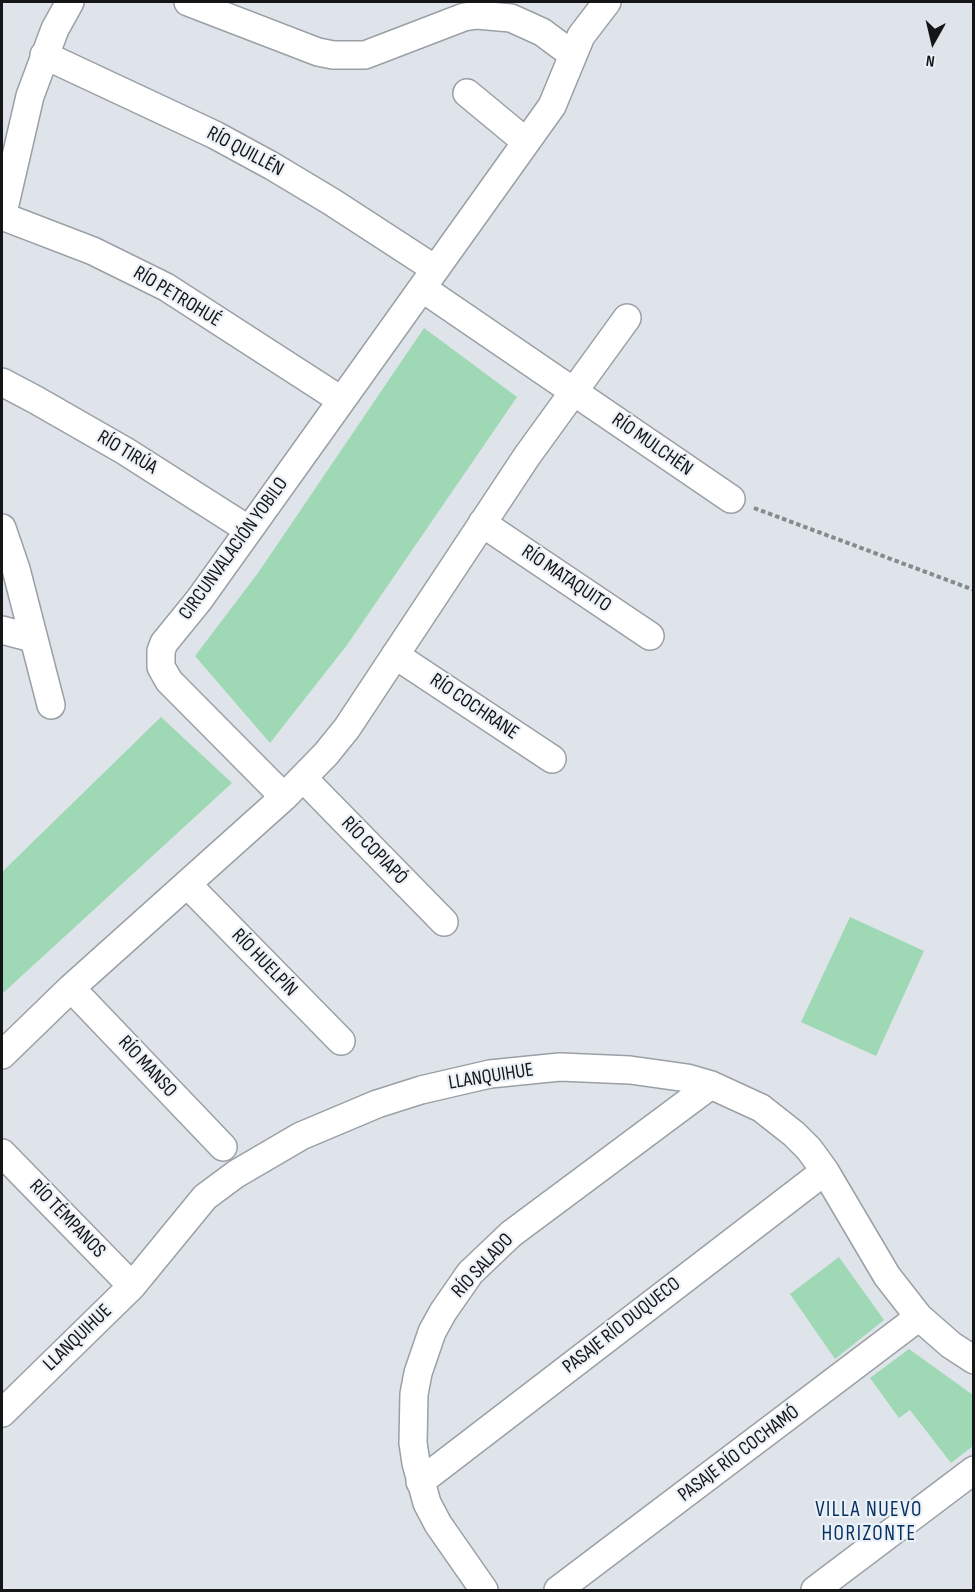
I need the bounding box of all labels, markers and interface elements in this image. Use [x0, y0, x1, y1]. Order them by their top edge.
north arrow [903, 12, 963, 72]
text: N [925, 50, 936, 70]
street label: RÍO QUILLÉN [203, 122, 287, 182]
street label: RÍO PETROHUÉ [129, 261, 225, 333]
street label: RÍO MULCHÉN [607, 408, 697, 482]
street label: RÍO TIRÚA [93, 426, 161, 480]
street label: CIRCUNVALACIÓN YOBILO [174, 473, 294, 625]
street label: RÍO MATAQUITO [517, 540, 615, 618]
street label: RÍO COCHRANE [425, 669, 523, 745]
street label: RÍO COPIAPÓ [336, 812, 412, 890]
street label: RÍO HUELPÍN [226, 924, 302, 1002]
street label: RÍO MANSO [113, 1031, 181, 1103]
street label: LLANQUIHUE [447, 1058, 535, 1096]
street label: RÍO TÉMPANOS [24, 1175, 110, 1263]
street label: RÍO SALADO [447, 1229, 519, 1303]
street label: PASAJE RÍO DUQUECO [558, 1273, 686, 1379]
street label: LLANQUIHUE [39, 1300, 117, 1376]
street label: PASAJE RÍO COCHAMÓ [674, 1401, 804, 1507]
district label: VILLA NUEVO HORIZONTE [815, 1498, 923, 1548]

